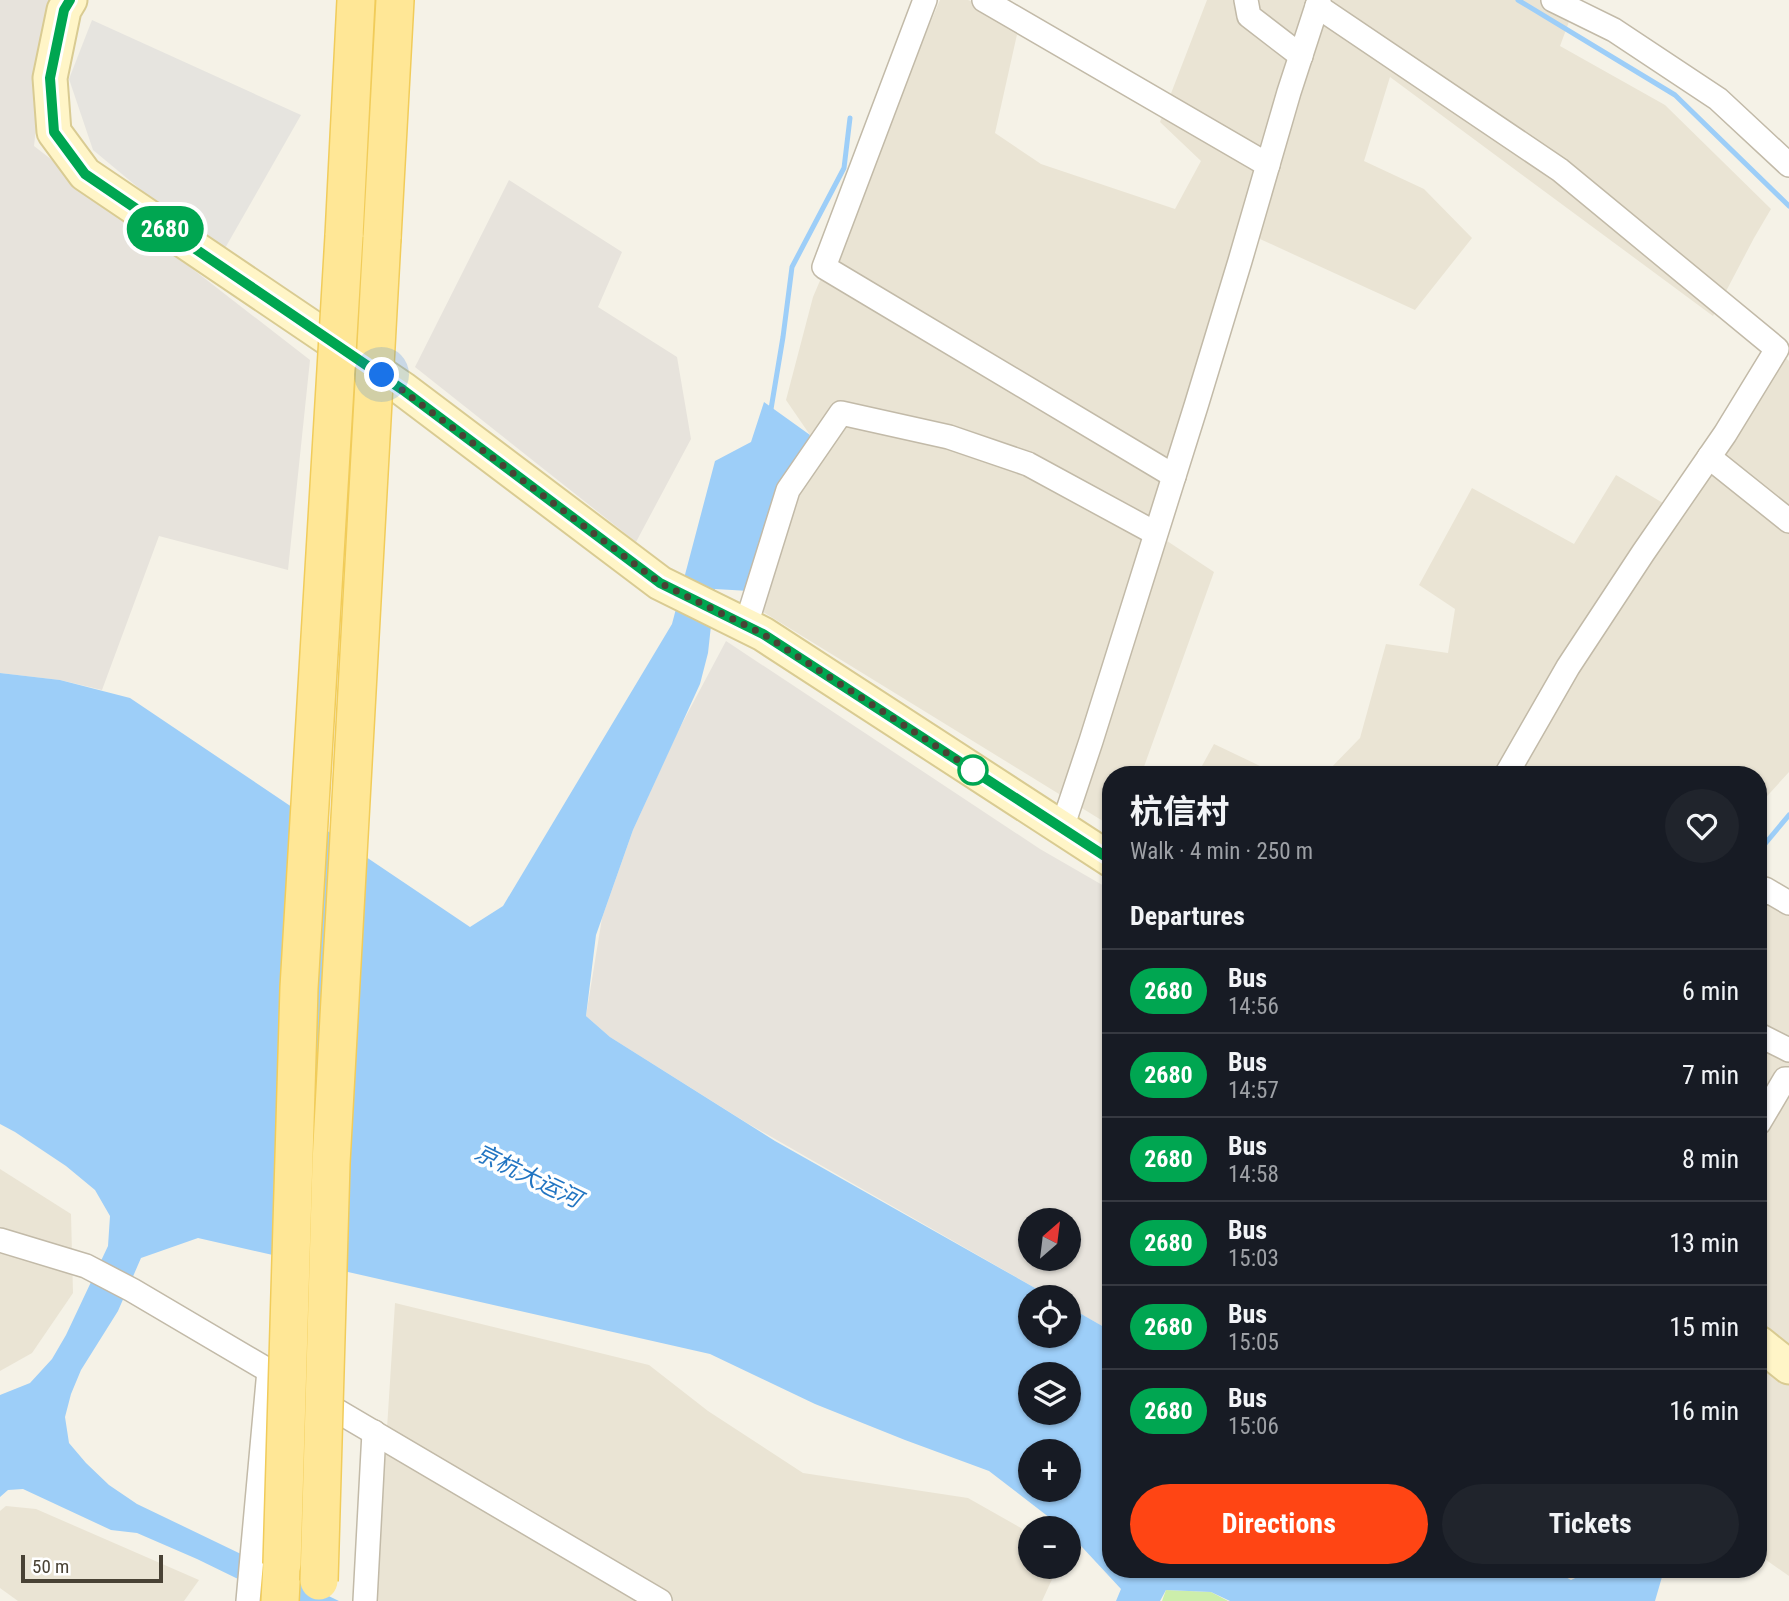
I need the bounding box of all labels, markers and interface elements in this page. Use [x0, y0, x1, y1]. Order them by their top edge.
line badge: 2680 [116, 206, 214, 252]
text: 2680 [141, 215, 189, 243]
your location [364, 357, 399, 392]
unlabelled marker [958, 755, 988, 785]
button: heart [1665, 789, 1739, 863]
text: 杭信村 [1130, 792, 1229, 831]
text: Walk · 4 min · 250 m [1130, 838, 1313, 865]
text: Departures [1130, 901, 1245, 931]
text: Bus [1228, 963, 1267, 993]
text: 6 min [1682, 976, 1739, 1006]
text: 2680 [1144, 977, 1193, 1005]
text: 14:56 [1228, 993, 1279, 1020]
text: Bus [1228, 1047, 1267, 1077]
text: 7 min [1682, 1060, 1739, 1090]
text: 2680 [1144, 1061, 1193, 1089]
text: 14:57 [1228, 1077, 1279, 1104]
text: Bus [1228, 1131, 1267, 1161]
water label: 京杭大运河 [470, 1139, 589, 1215]
text: 8 min [1682, 1144, 1739, 1174]
text: 2680 [1144, 1145, 1193, 1173]
text: 14:58 [1228, 1161, 1279, 1188]
north arrow [1018, 1208, 1082, 1270]
map controls [1018, 1208, 1081, 1579]
text: Bus [1228, 1215, 1267, 1245]
text: 13 min [1669, 1228, 1739, 1258]
text: 2680 [1144, 1229, 1193, 1257]
text: 15:03 [1228, 1245, 1279, 1272]
button: locate [1018, 1285, 1081, 1348]
text: Bus [1228, 1299, 1267, 1329]
text: 15 min [1669, 1312, 1739, 1342]
text: 2680 [1144, 1313, 1193, 1341]
text: 15:05 [1228, 1329, 1279, 1356]
button: layers [1018, 1362, 1081, 1425]
text: Bus [1228, 1383, 1267, 1413]
text: 16 min [1669, 1396, 1739, 1426]
text: 2680 [1144, 1397, 1193, 1425]
text: 15:06 [1228, 1413, 1279, 1440]
button: + [1018, 1439, 1081, 1502]
button: Directions [1130, 1484, 1428, 1564]
button: Tickets [1442, 1484, 1739, 1564]
button: − [1018, 1516, 1081, 1579]
scale bar [21, 1552, 163, 1584]
text: 50 m [32, 1555, 69, 1578]

